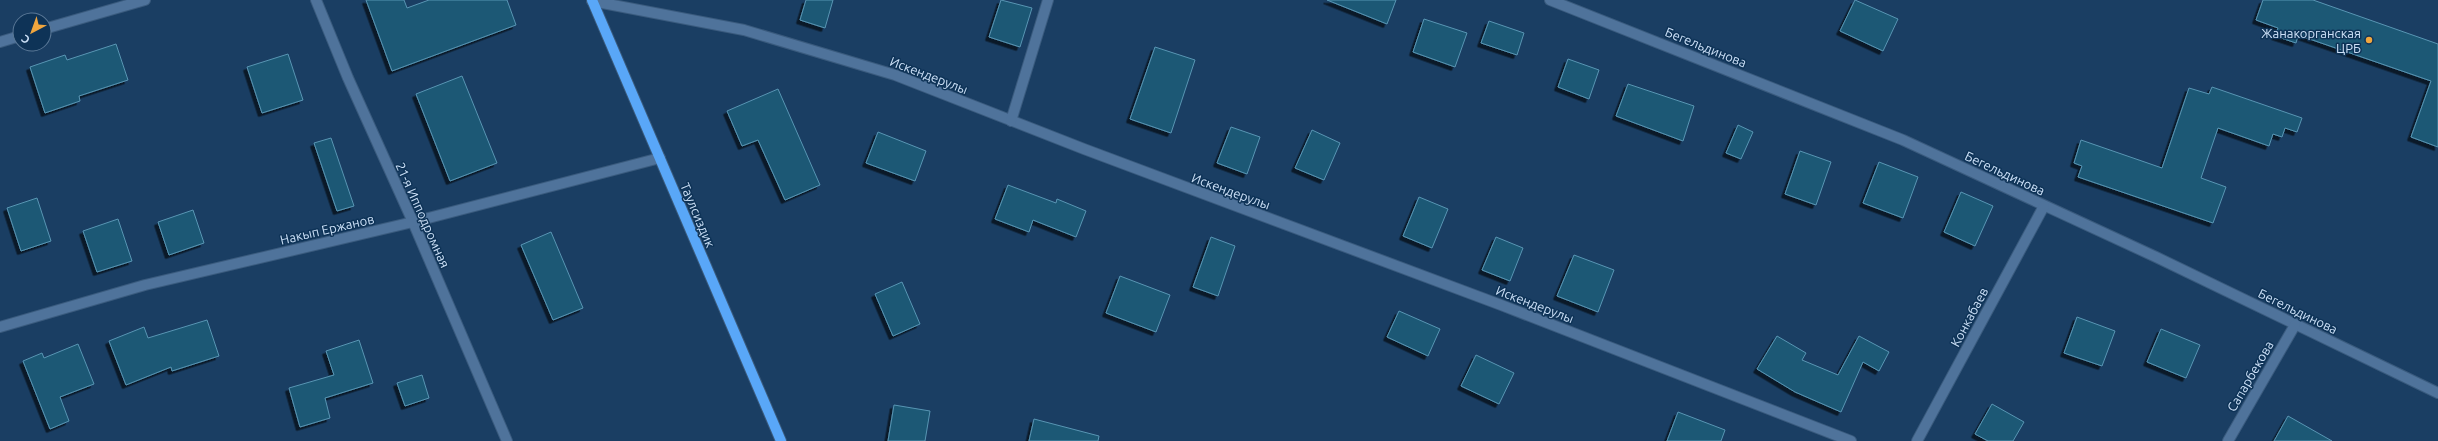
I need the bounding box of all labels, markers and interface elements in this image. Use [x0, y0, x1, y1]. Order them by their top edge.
north arrow [12, 12, 52, 52]
street label: Бегельдинова [1663, 24, 1749, 70]
place label: Жанакорганская ЦРБ [2261, 26, 2361, 55]
text: С [19, 33, 32, 46]
marker: Жанакорганская ЦРБ [2364, 35, 2374, 45]
street label: Искендерулы [888, 54, 970, 96]
street label: Бегельдинова [1963, 148, 2047, 198]
street label: 21-я Ипподромная [393, 160, 453, 270]
street label: Искендерулы [1190, 170, 1272, 212]
street label: Таулсиздик [678, 180, 718, 250]
street label: Накып Ержанов [279, 211, 375, 247]
street label: Искендерулы [1494, 283, 1576, 325]
street label: Конкабаев [1948, 285, 1990, 349]
street label: Бегельдинова [2256, 286, 2340, 336]
street label: Сапарбекова [2224, 338, 2276, 414]

